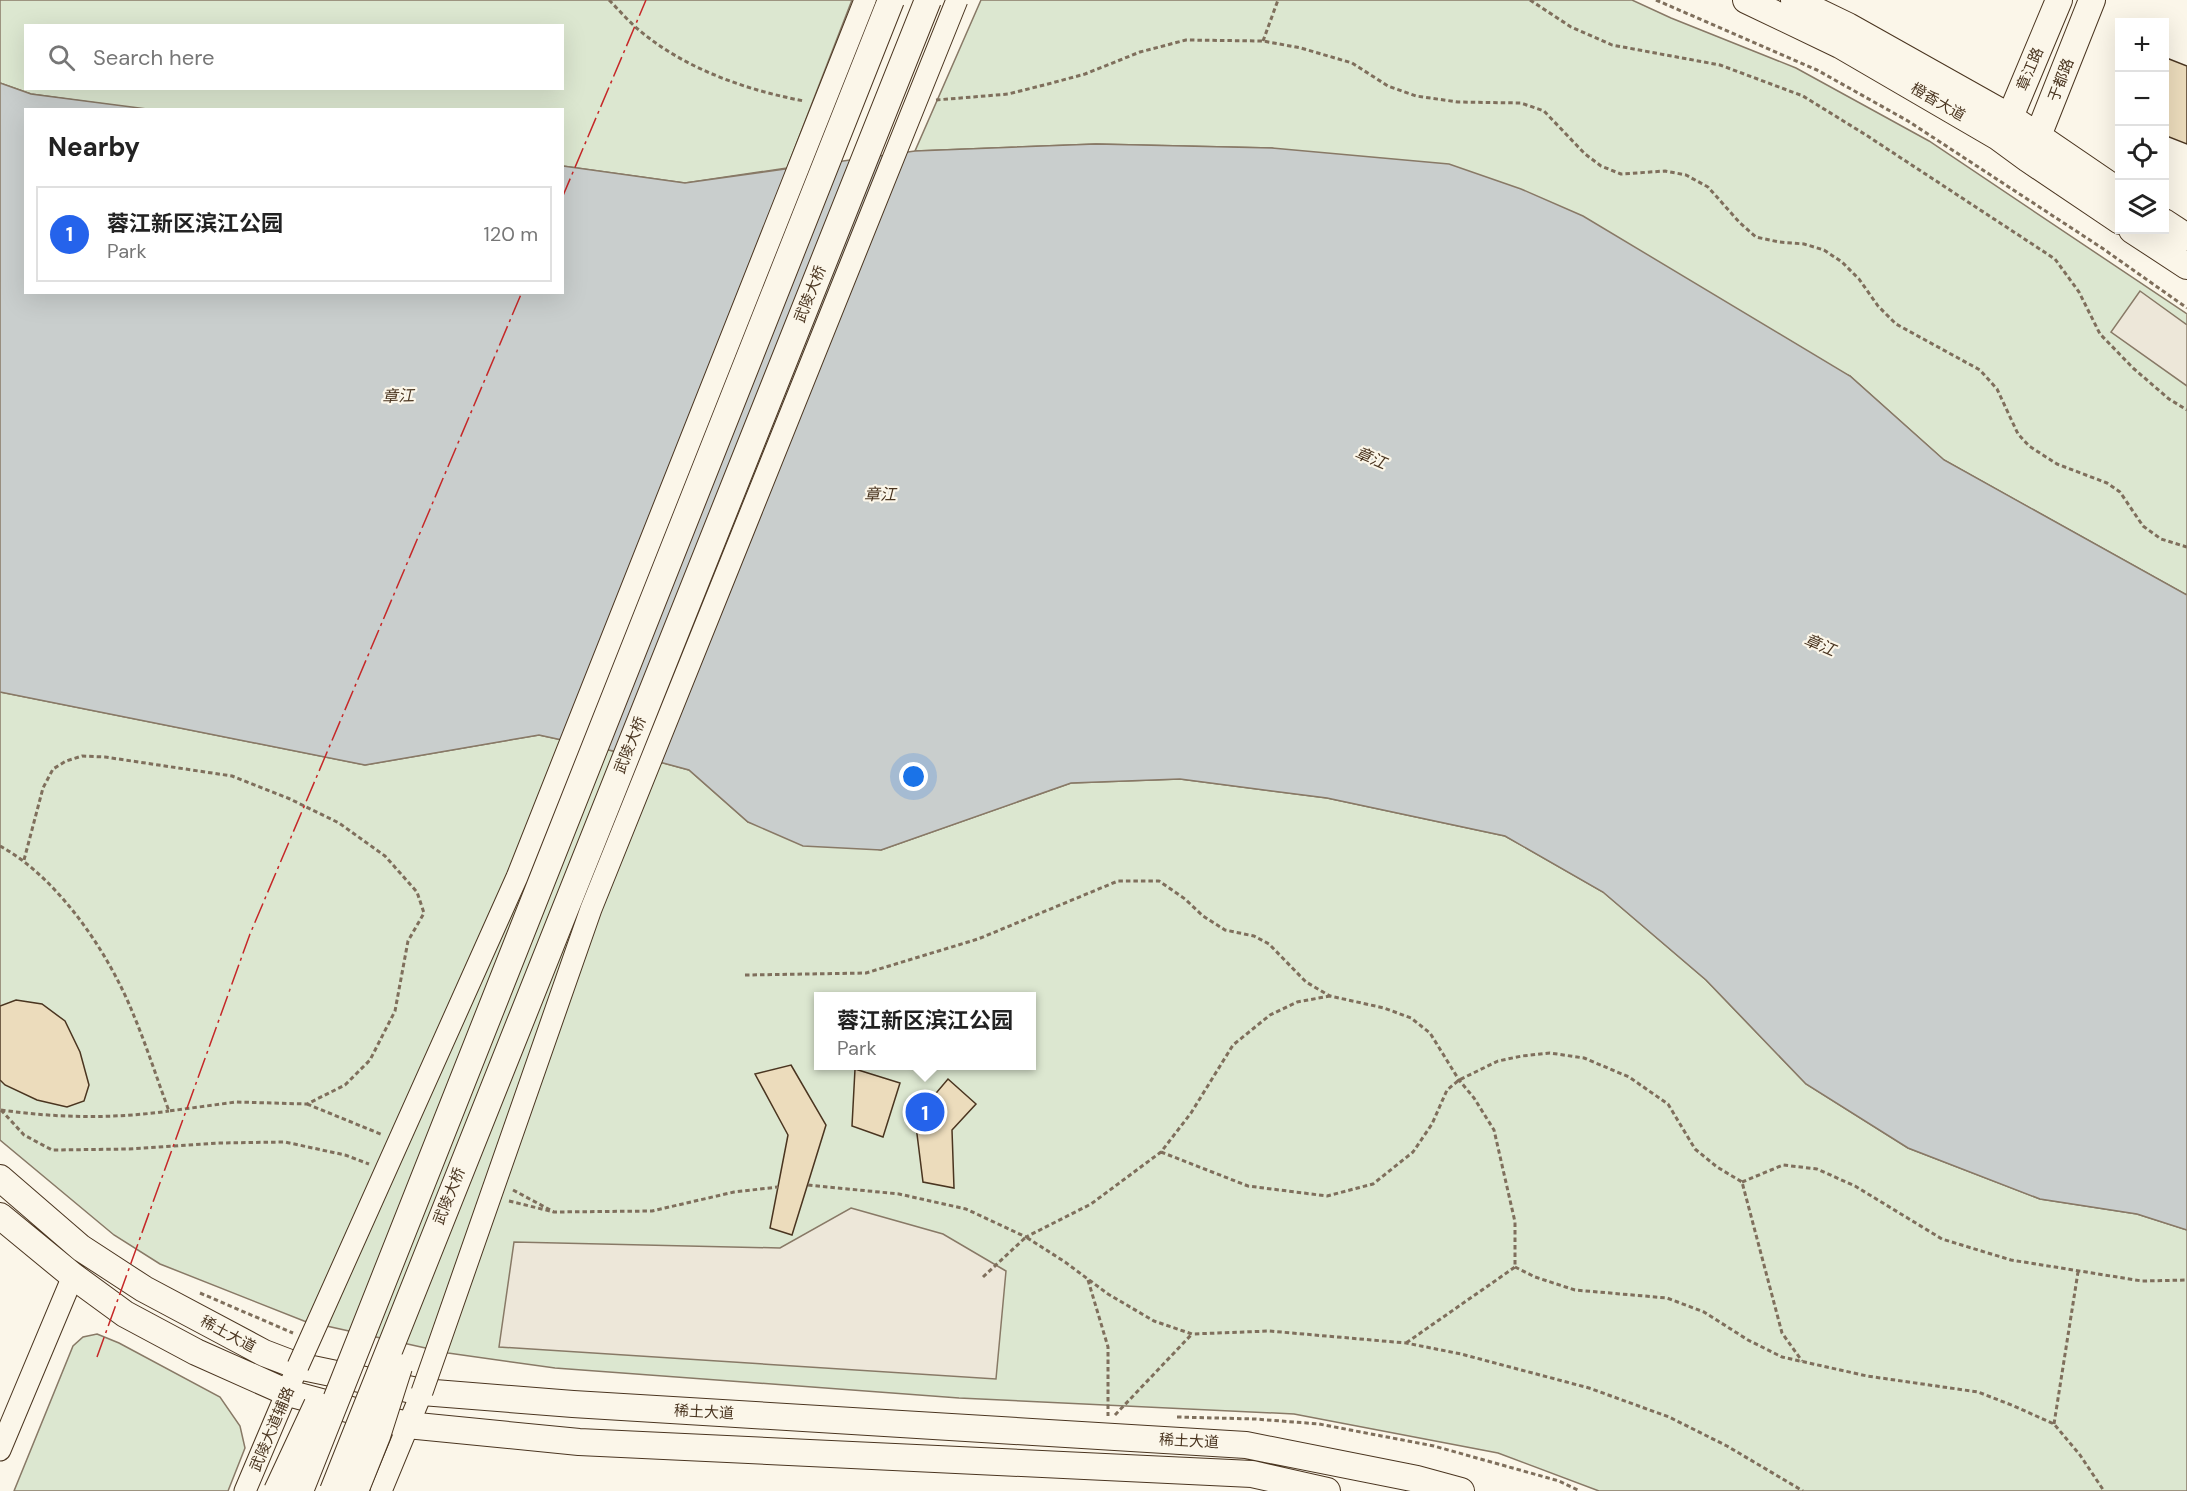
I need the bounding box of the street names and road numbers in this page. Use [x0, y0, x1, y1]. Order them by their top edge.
street label: 章江路 [2012, 44, 2048, 94]
street label: 于都路 [2044, 55, 2078, 105]
street label: 橙香大道 [1907, 78, 1969, 126]
street label: 武陵大桥 [789, 262, 831, 326]
street label: 武陵大桥 [609, 713, 651, 777]
street label: 武陵大桥 [428, 1164, 470, 1228]
street label: 稀土大道 [197, 1311, 259, 1357]
street label: 武陵大道辅路 [245, 1384, 299, 1474]
street label: 稀土大道 [674, 1400, 734, 1424]
street label: 稀土大道 [1159, 1429, 1219, 1453]

